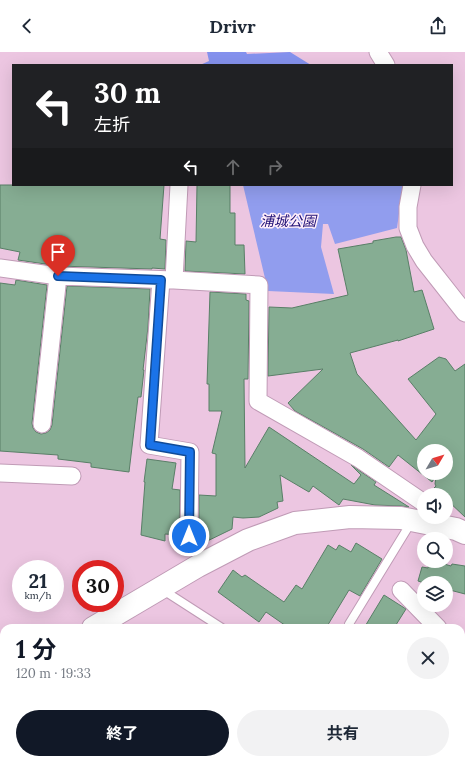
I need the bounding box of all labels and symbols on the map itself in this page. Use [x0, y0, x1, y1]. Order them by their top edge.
park label: 浦城公園 [260, 212, 318, 230]
pin [41, 235, 75, 276]
north arrow [417, 444, 453, 480]
position arrow [168, 515, 210, 557]
speed limit sign: 30 [72, 560, 124, 612]

